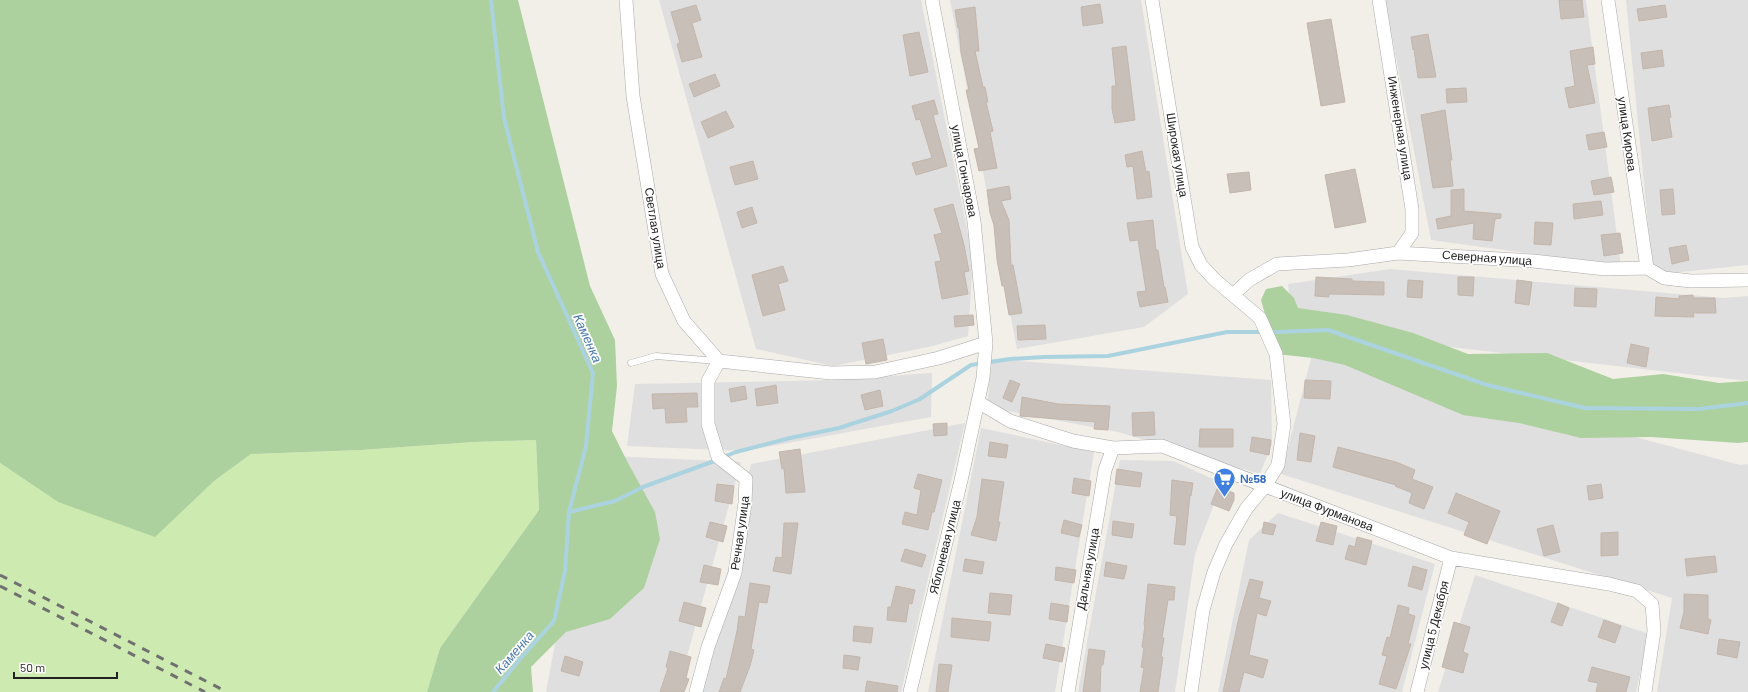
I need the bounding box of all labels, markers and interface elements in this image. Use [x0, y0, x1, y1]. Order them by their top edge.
street label: Инженерная улица [1385, 75, 1416, 181]
street label: улица Кирова [1615, 96, 1640, 173]
street label: Широкая улица [1163, 112, 1192, 198]
street label: улица Гончарова [948, 124, 981, 219]
street label: Светлая улица [642, 186, 669, 270]
street label: Северная улица [1442, 247, 1533, 268]
water label: Каменка [570, 311, 606, 365]
supermarket icon: №58 [1211, 466, 1237, 499]
place label: №58 [1240, 471, 1267, 485]
street label: улица Фурманова [1279, 485, 1376, 534]
street label: Речная улица [727, 494, 752, 571]
street label: Яблоневая улица [926, 498, 964, 596]
street label: Дальняя улица [1073, 526, 1102, 611]
street label: улица 5 Декабря [1415, 579, 1452, 671]
water label: Каменка [491, 627, 537, 677]
scale bar [14, 654, 117, 680]
text: 50 m [20, 660, 45, 674]

